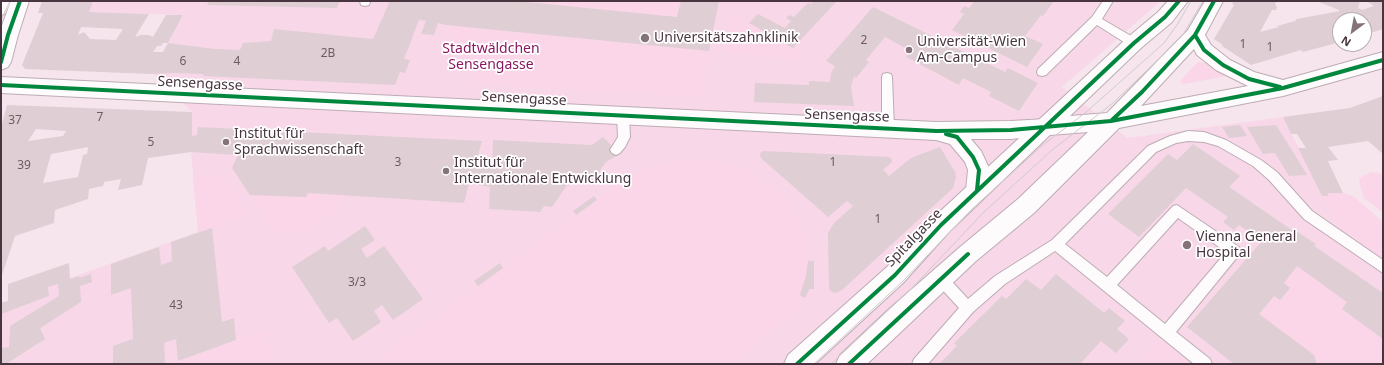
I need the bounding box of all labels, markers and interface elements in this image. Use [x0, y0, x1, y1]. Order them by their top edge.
north arrow [1332, 12, 1372, 52]
place label: Universitätszahnklinik [654, 30, 798, 46]
marker: Universitätszahnklinik [639, 32, 651, 44]
text: N [1338, 33, 1354, 50]
house number: 2 [861, 34, 867, 48]
place label: Universität-Wien Am-Campus [917, 34, 1026, 66]
house number: 1 [1240, 38, 1246, 52]
park label: Stadtwäldchen Sensengasse [442, 41, 540, 74]
house number: 1 [1267, 41, 1273, 55]
marker: Universität-Wien Am-Campus [904, 45, 914, 55]
house number: 2B [321, 47, 335, 61]
house number: 6 [180, 55, 186, 69]
house number: 4 [234, 55, 240, 69]
street label: Sensengasse [157, 73, 243, 95]
street label: Sensengasse [481, 88, 567, 110]
street label: Sensengasse [804, 106, 890, 126]
house number: 7 [97, 111, 103, 125]
house number: 37 [8, 114, 22, 128]
place label: Institut für Sprachwissenschaft [234, 126, 363, 158]
house number: 5 [148, 136, 154, 150]
marker: Institut für Sprachwissenschaft [221, 137, 231, 147]
place label: Institut für Internationale Entwicklung [454, 155, 631, 188]
house number: 3 [395, 156, 401, 170]
house number: 1 [830, 156, 836, 170]
house number: 39 [17, 159, 31, 173]
marker: Institut für Internationale Entwicklung [441, 166, 451, 176]
street label: Spitalgasse [882, 205, 946, 271]
house number: 1 [875, 213, 881, 227]
place label: Vienna General Hospital [1196, 229, 1296, 262]
marker: Vienna General Hospital [1181, 239, 1193, 251]
house number: 3/3 [348, 276, 366, 290]
house number: 43 [169, 299, 183, 313]

